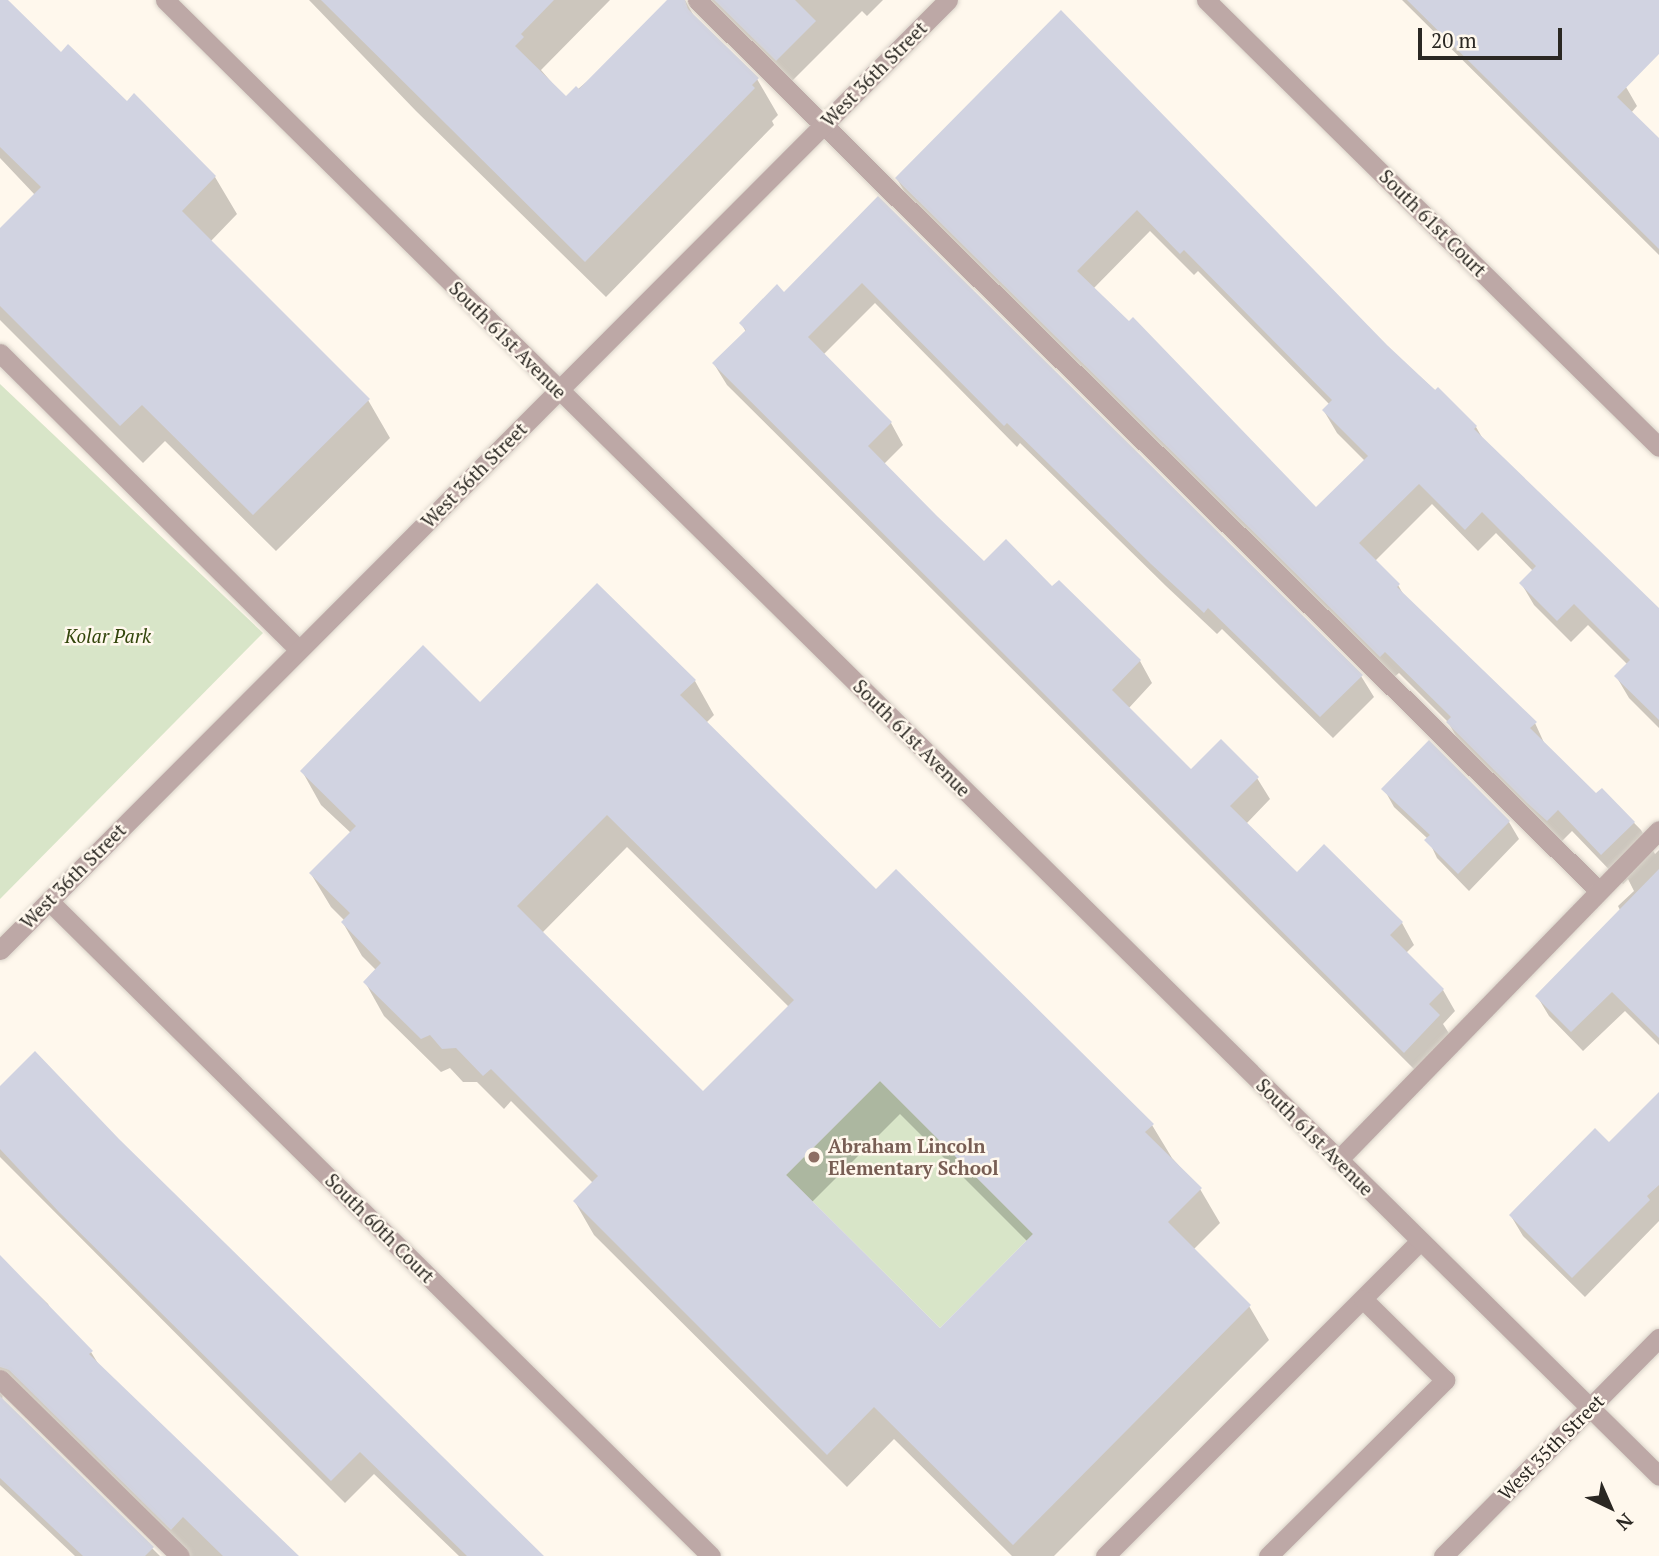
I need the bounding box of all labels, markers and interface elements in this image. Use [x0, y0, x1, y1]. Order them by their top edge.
scale bar [1421, 14, 1564, 58]
street label: West 36th Street [817, 17, 931, 131]
text: 20 m [1431, 26, 1477, 54]
street label: South 61st Court [1375, 165, 1491, 281]
street label: South 61st Avenue [445, 277, 571, 403]
street label: West 36th Street [417, 418, 531, 532]
park label: Kolar Park [65, 625, 151, 647]
street label: South 61st Avenue [849, 675, 975, 801]
street label: West 36th Street [16, 819, 130, 933]
street label: South 61st Avenue [1252, 1074, 1378, 1200]
place label: Abraham Lincoln Elementary School [828, 1135, 999, 1179]
marker: Abraham Lincoln Elementary School [806, 1149, 822, 1165]
street label: South 60th Court [321, 1169, 439, 1287]
street label: West 35th Street [1494, 1390, 1608, 1504]
north arrow [1575, 1472, 1645, 1542]
text: N [1611, 1508, 1639, 1536]

